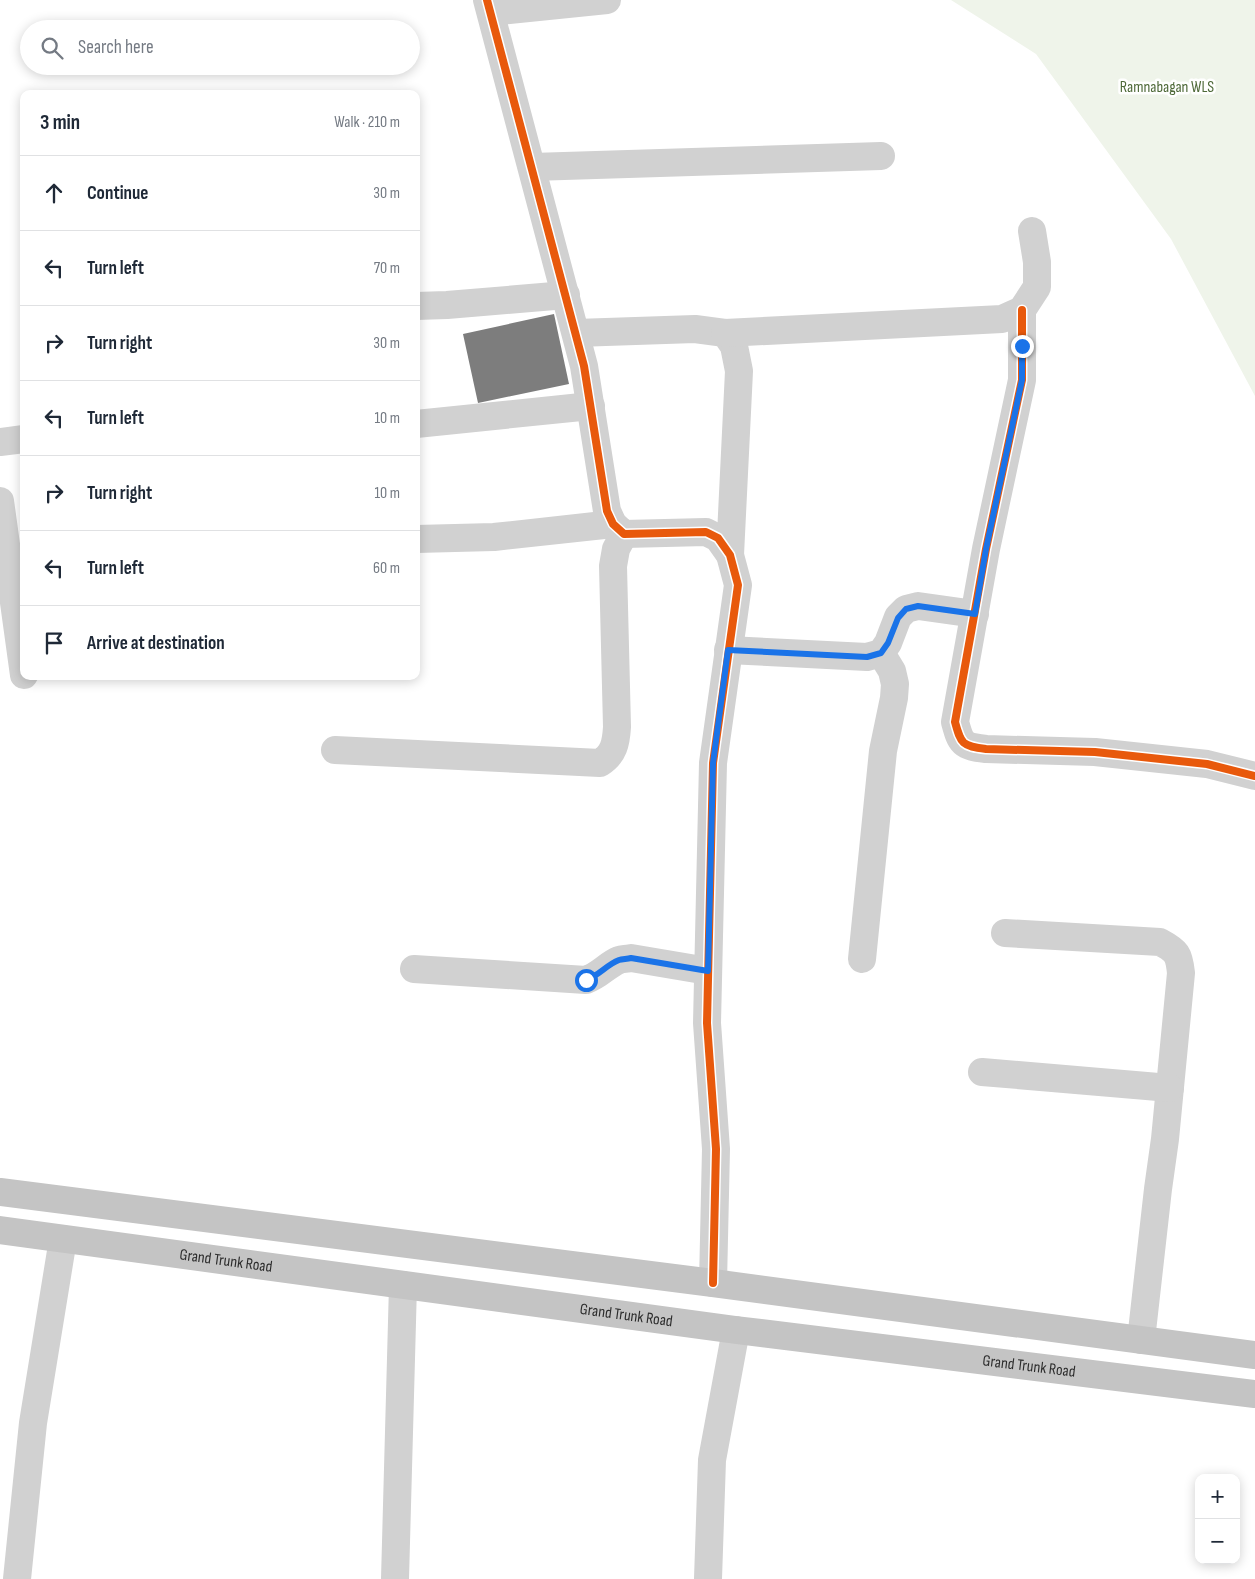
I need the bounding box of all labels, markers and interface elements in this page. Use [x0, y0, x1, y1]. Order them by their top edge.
search box [20, 20, 420, 75]
icon: search [38, 34, 66, 62]
text: Search here [78, 36, 154, 59]
park label: Ramnabagan WLS [1120, 78, 1214, 97]
text: 3 min [40, 110, 80, 135]
text: Walk · 210 m [334, 113, 400, 132]
icon: ahead [40, 179, 68, 207]
text: Continue [87, 182, 148, 205]
text: 30 m [373, 184, 400, 203]
icon: left [40, 254, 68, 282]
text: Turn left [87, 257, 144, 280]
text: 70 m [374, 259, 400, 278]
icon: right [40, 329, 68, 357]
text: Turn right [87, 332, 152, 355]
text: 30 m [373, 334, 400, 353]
route end [1011, 335, 1034, 358]
icon: left [40, 404, 68, 432]
text: Turn left [87, 407, 144, 430]
text: 10 m [374, 409, 400, 428]
icon: right [40, 479, 68, 507]
text: Turn right [87, 482, 152, 505]
text: 10 m [374, 484, 400, 503]
icon: left [40, 554, 68, 582]
text: Turn left [87, 557, 144, 580]
text: 60 m [373, 559, 400, 578]
icon: arrive [40, 629, 68, 657]
text: Arrive at destination [87, 632, 225, 655]
route start [575, 969, 598, 992]
street label: Grand Trunk Road [178, 1245, 274, 1276]
street label: Grand Trunk Road [579, 1299, 674, 1331]
street label: Grand Trunk Road [981, 1351, 1077, 1381]
map controls [1195, 1474, 1240, 1564]
button: + [1195, 1474, 1240, 1519]
button: − [1195, 1519, 1240, 1564]

